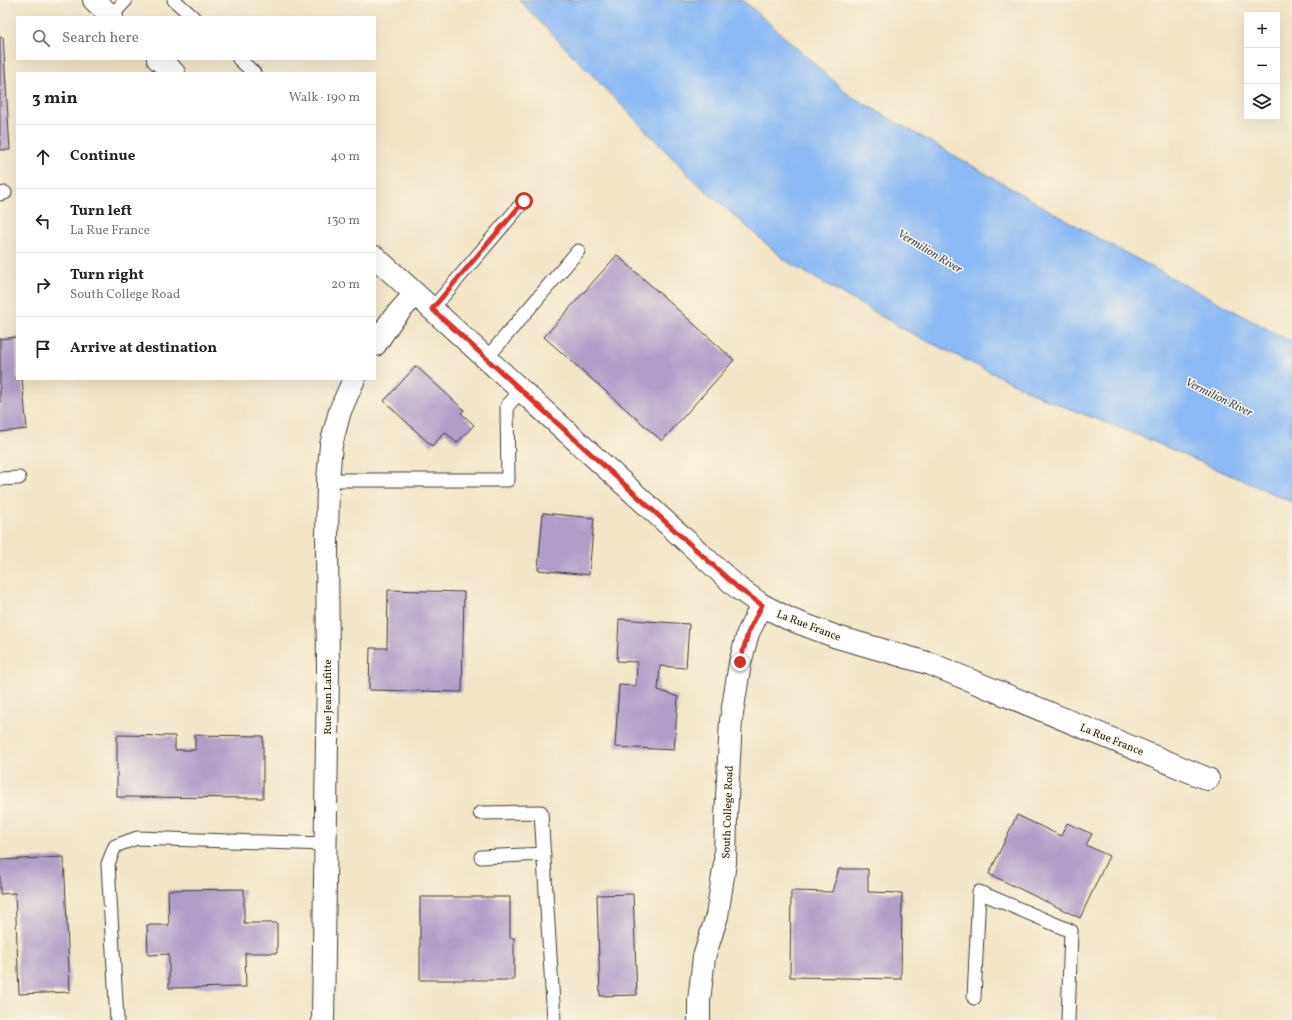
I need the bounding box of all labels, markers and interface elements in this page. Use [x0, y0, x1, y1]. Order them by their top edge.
map controls [1244, 12, 1280, 120]
button: + [1244, 12, 1280, 48]
search box [16, 16, 376, 60]
icon: search [30, 27, 52, 49]
text: Search here [62, 28, 139, 49]
button: − [1244, 48, 1280, 84]
button: layers [1244, 84, 1280, 120]
text: 3 min [32, 87, 78, 110]
text: Walk · 190 m [289, 89, 360, 107]
icon: ahead [32, 146, 54, 168]
text: Continue [70, 146, 135, 167]
text: 40 m [331, 148, 360, 166]
route start [515, 192, 533, 210]
text: Turn left [70, 201, 132, 222]
icon: left [32, 210, 54, 232]
text: 130 m [327, 212, 360, 230]
text: La Rue France [70, 222, 150, 240]
water label: Vermilion River [894, 226, 965, 278]
text: Turn right [70, 265, 144, 286]
icon: right [32, 274, 54, 296]
text: 20 m [331, 276, 360, 294]
text: South College Road [70, 286, 180, 304]
icon: arrive [32, 338, 54, 360]
text: Arrive at destination [70, 338, 217, 359]
water label: Vermilion River [1182, 375, 1255, 421]
street label: La Rue France [774, 607, 843, 646]
route end [731, 653, 749, 671]
street label: Rue Jean Lafitte [321, 659, 336, 735]
street label: La Rue France [1077, 721, 1146, 760]
street label: South College Road [719, 765, 738, 859]

